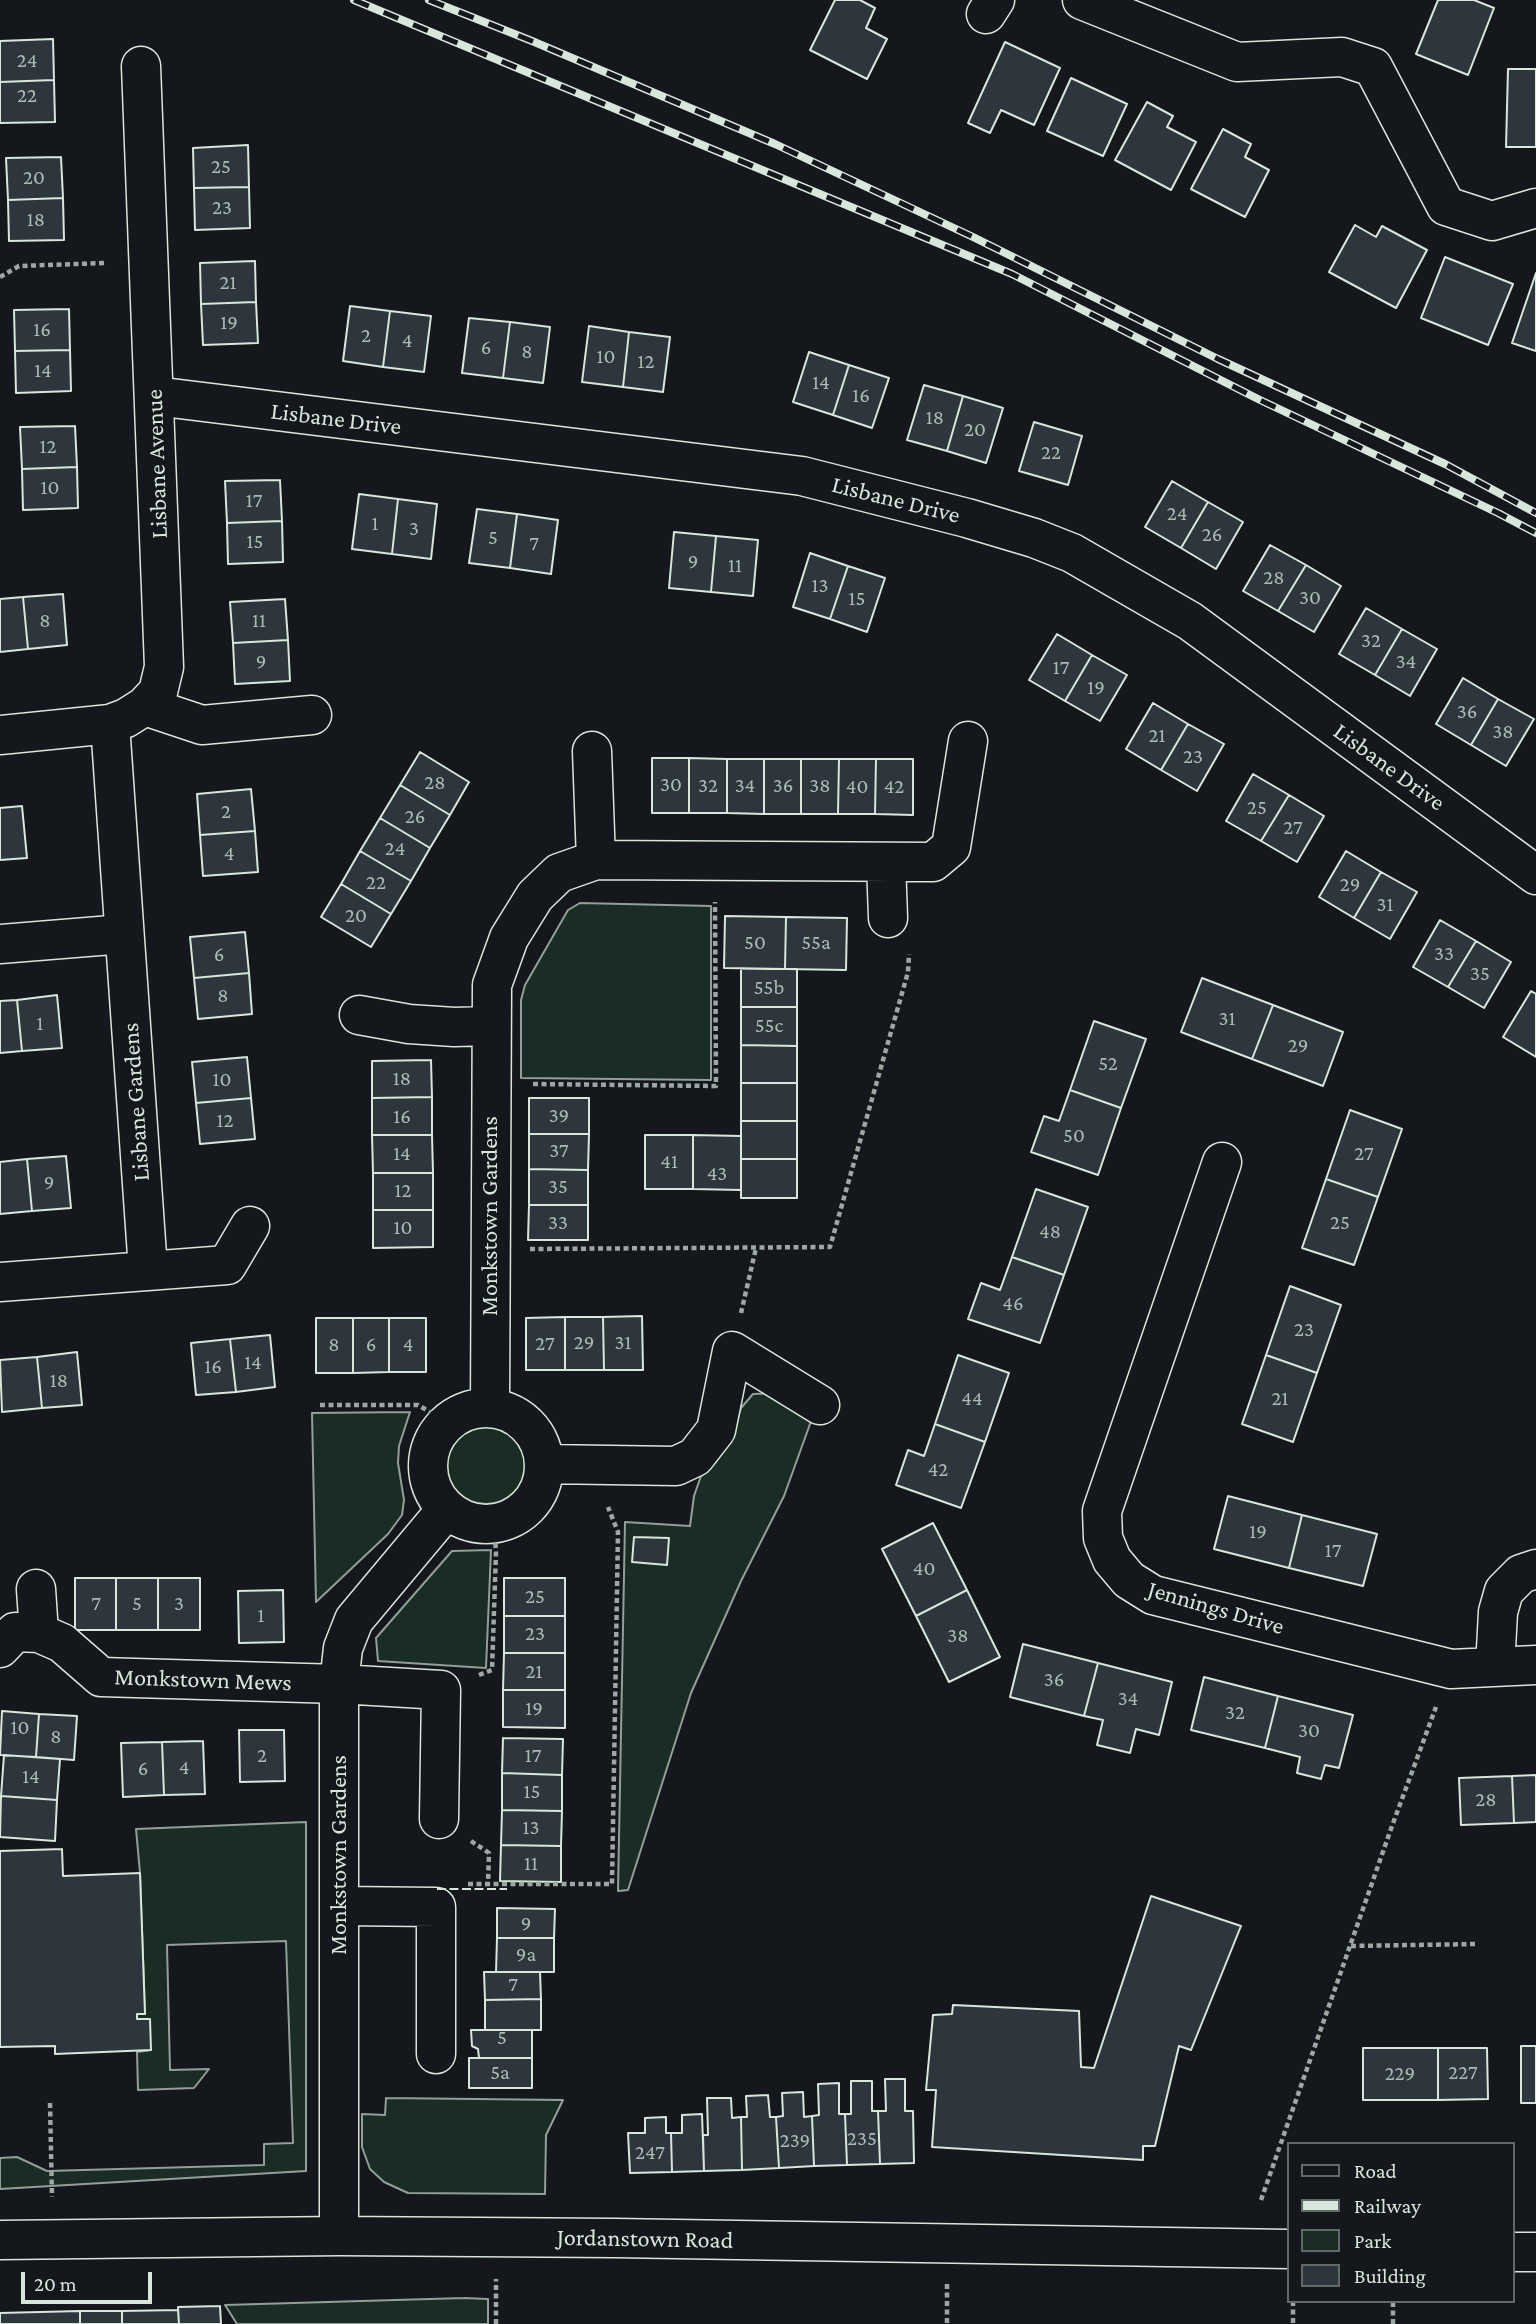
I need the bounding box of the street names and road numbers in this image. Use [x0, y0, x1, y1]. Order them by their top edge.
street label: Lisbane Avenue [140, 389, 174, 539]
street label: Lisbane Drive [269, 397, 403, 441]
street label: Lisbane Drive [829, 470, 963, 530]
street label: Lisbane Drive [1327, 717, 1451, 817]
street label: Lisbane Gardens [116, 1022, 156, 1182]
street label: Monkstown Gardens [476, 1116, 504, 1316]
street label: Jennings Drive [1145, 1575, 1287, 1641]
street label: Monkstown Mews [114, 1663, 292, 1697]
street label: Monkstown Gardens [325, 1755, 353, 1955]
street label: Jordanstown Road [557, 2223, 733, 2255]

